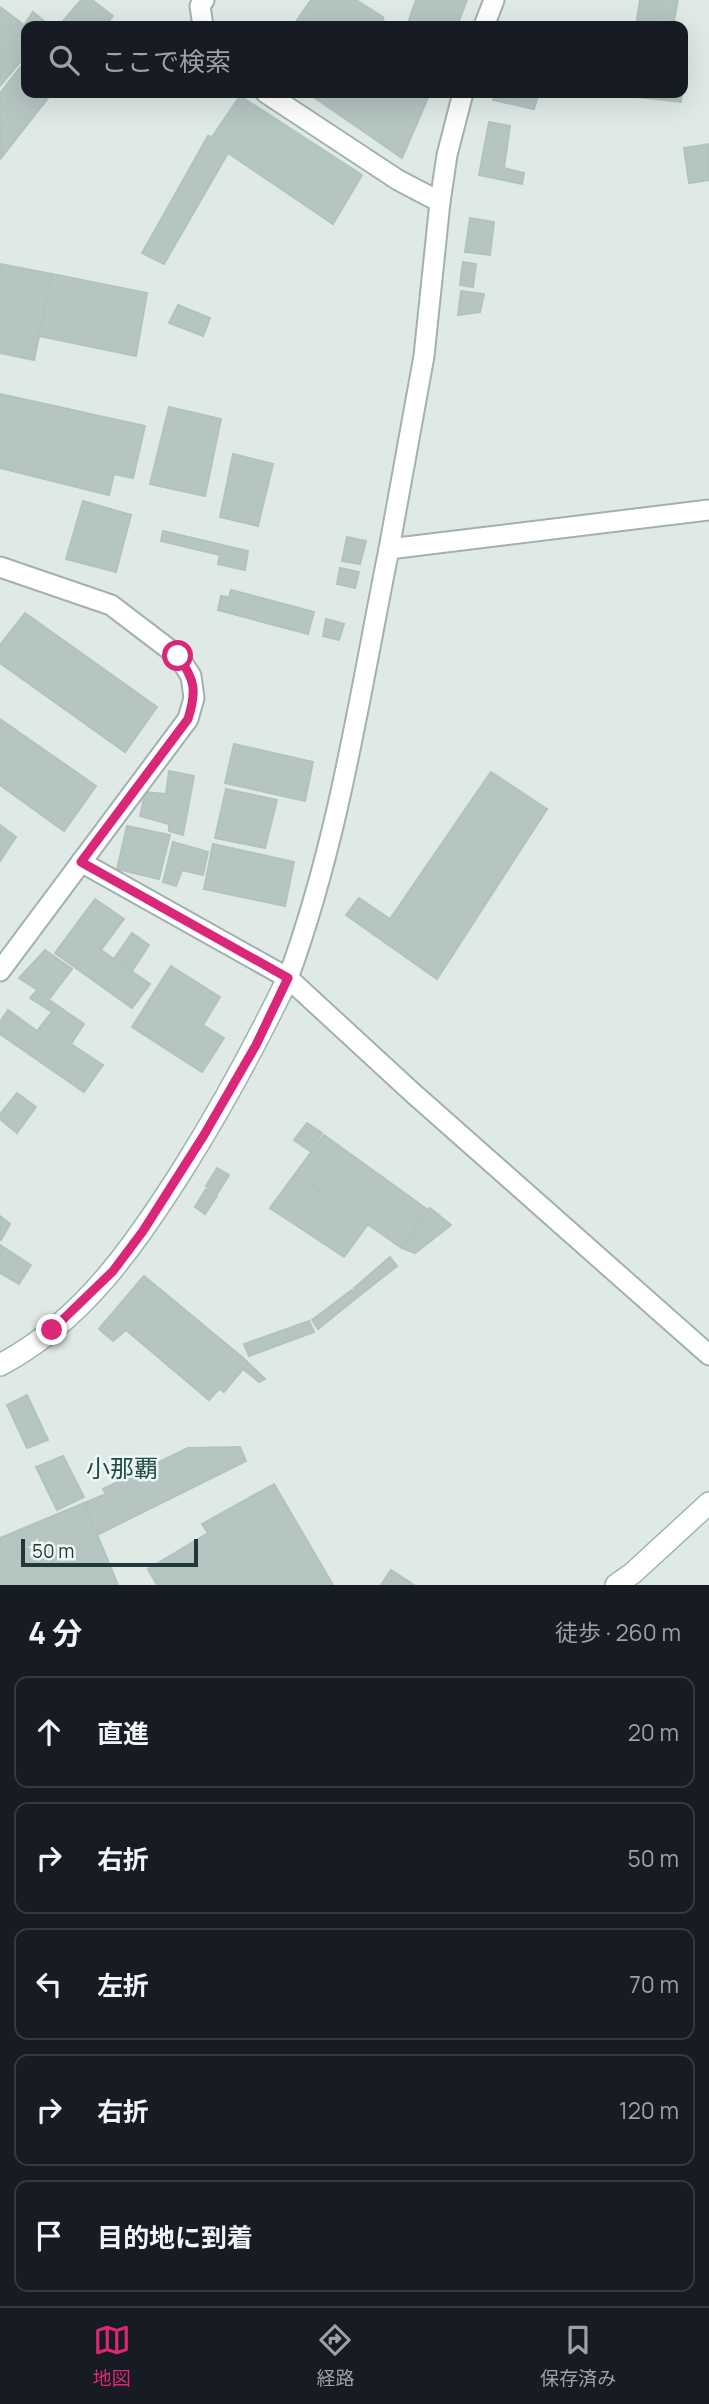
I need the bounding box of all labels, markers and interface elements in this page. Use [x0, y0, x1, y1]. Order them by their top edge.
search box [21, 21, 688, 98]
icon: search [45, 41, 83, 79]
text: ここで検索 [101, 43, 231, 79]
route start [162, 640, 193, 671]
route end [36, 1314, 67, 1345]
district label: 小那覇 [86, 1451, 158, 1484]
scale bar [21, 1536, 198, 1568]
text: 50 m [32, 1538, 74, 1564]
text: 4 分 [28, 1612, 82, 1653]
text: 徒歩 · 260 m [555, 1616, 681, 1648]
icon: ahead [30, 1713, 68, 1751]
text: 直進 [97, 1715, 149, 1751]
text: 20 m [628, 1716, 679, 1748]
icon: right [30, 1839, 68, 1877]
text: 右折 [97, 1841, 149, 1877]
text: 50 m [628, 1842, 679, 1874]
icon: left [30, 1965, 68, 2003]
text: 左折 [97, 1967, 149, 2003]
text: 70 m [629, 1968, 679, 2000]
icon: right [30, 2091, 68, 2129]
text: 右折 [97, 2093, 149, 2129]
text: 120 m [619, 2094, 679, 2126]
icon: arrive [30, 2217, 68, 2255]
text: 目的地に到着 [97, 2219, 253, 2255]
tab: 地図 [93, 2321, 131, 2391]
tab: 経路 [316, 2321, 354, 2391]
tab: 保存済み [540, 2321, 616, 2391]

